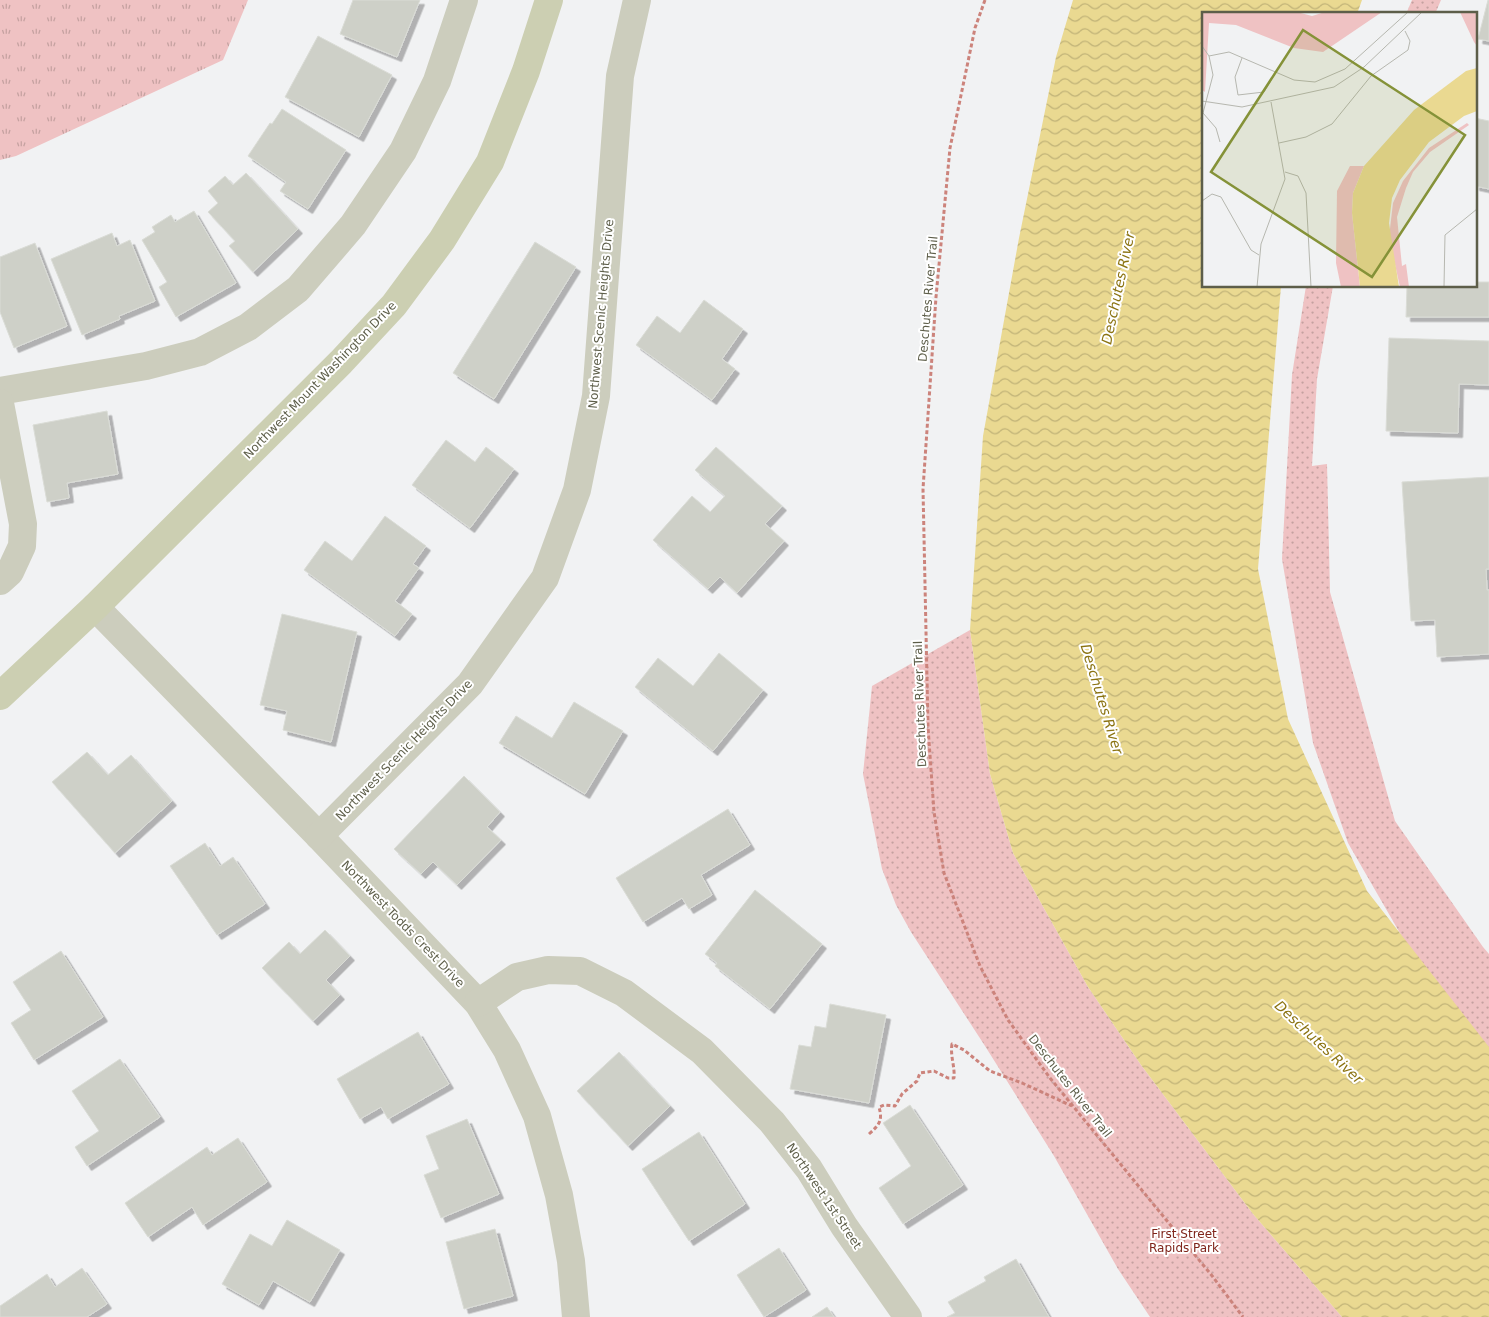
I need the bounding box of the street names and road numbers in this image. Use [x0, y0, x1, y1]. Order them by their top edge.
street label: Northwest Scenic Heights Drive [586, 219, 616, 409]
street label: Deschutes River Trail [916, 235, 940, 363]
street label: Northwest Mount Washington Drive [241, 298, 399, 462]
street label: Deschutes River Trail [911, 641, 929, 767]
street label: Northwest Scenic Heights Drive [333, 677, 475, 823]
street label: Northwest Todds Crest Drive [339, 858, 467, 990]
street label: Deschutes River Trail [1026, 1032, 1114, 1140]
street label: Northwest 1st Street [783, 1141, 865, 1252]

